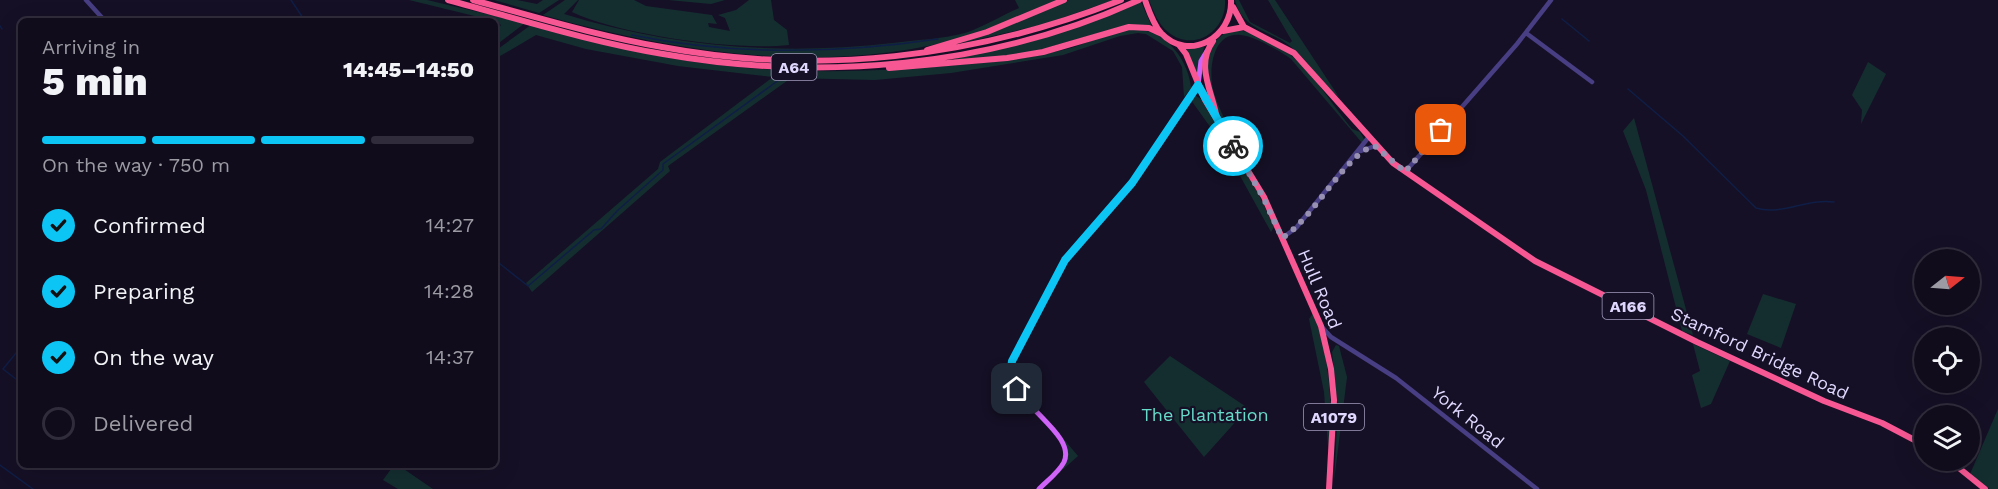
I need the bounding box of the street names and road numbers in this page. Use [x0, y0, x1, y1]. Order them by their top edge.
road number: A64 [772, 54, 816, 80]
street label: Hull Road [1294, 246, 1346, 332]
road number: A166 [1602, 293, 1654, 319]
street label: Stamford Bridge Road [1668, 303, 1852, 403]
street label: York Road [1428, 381, 1508, 453]
road number: A1079 [1304, 404, 1364, 430]

